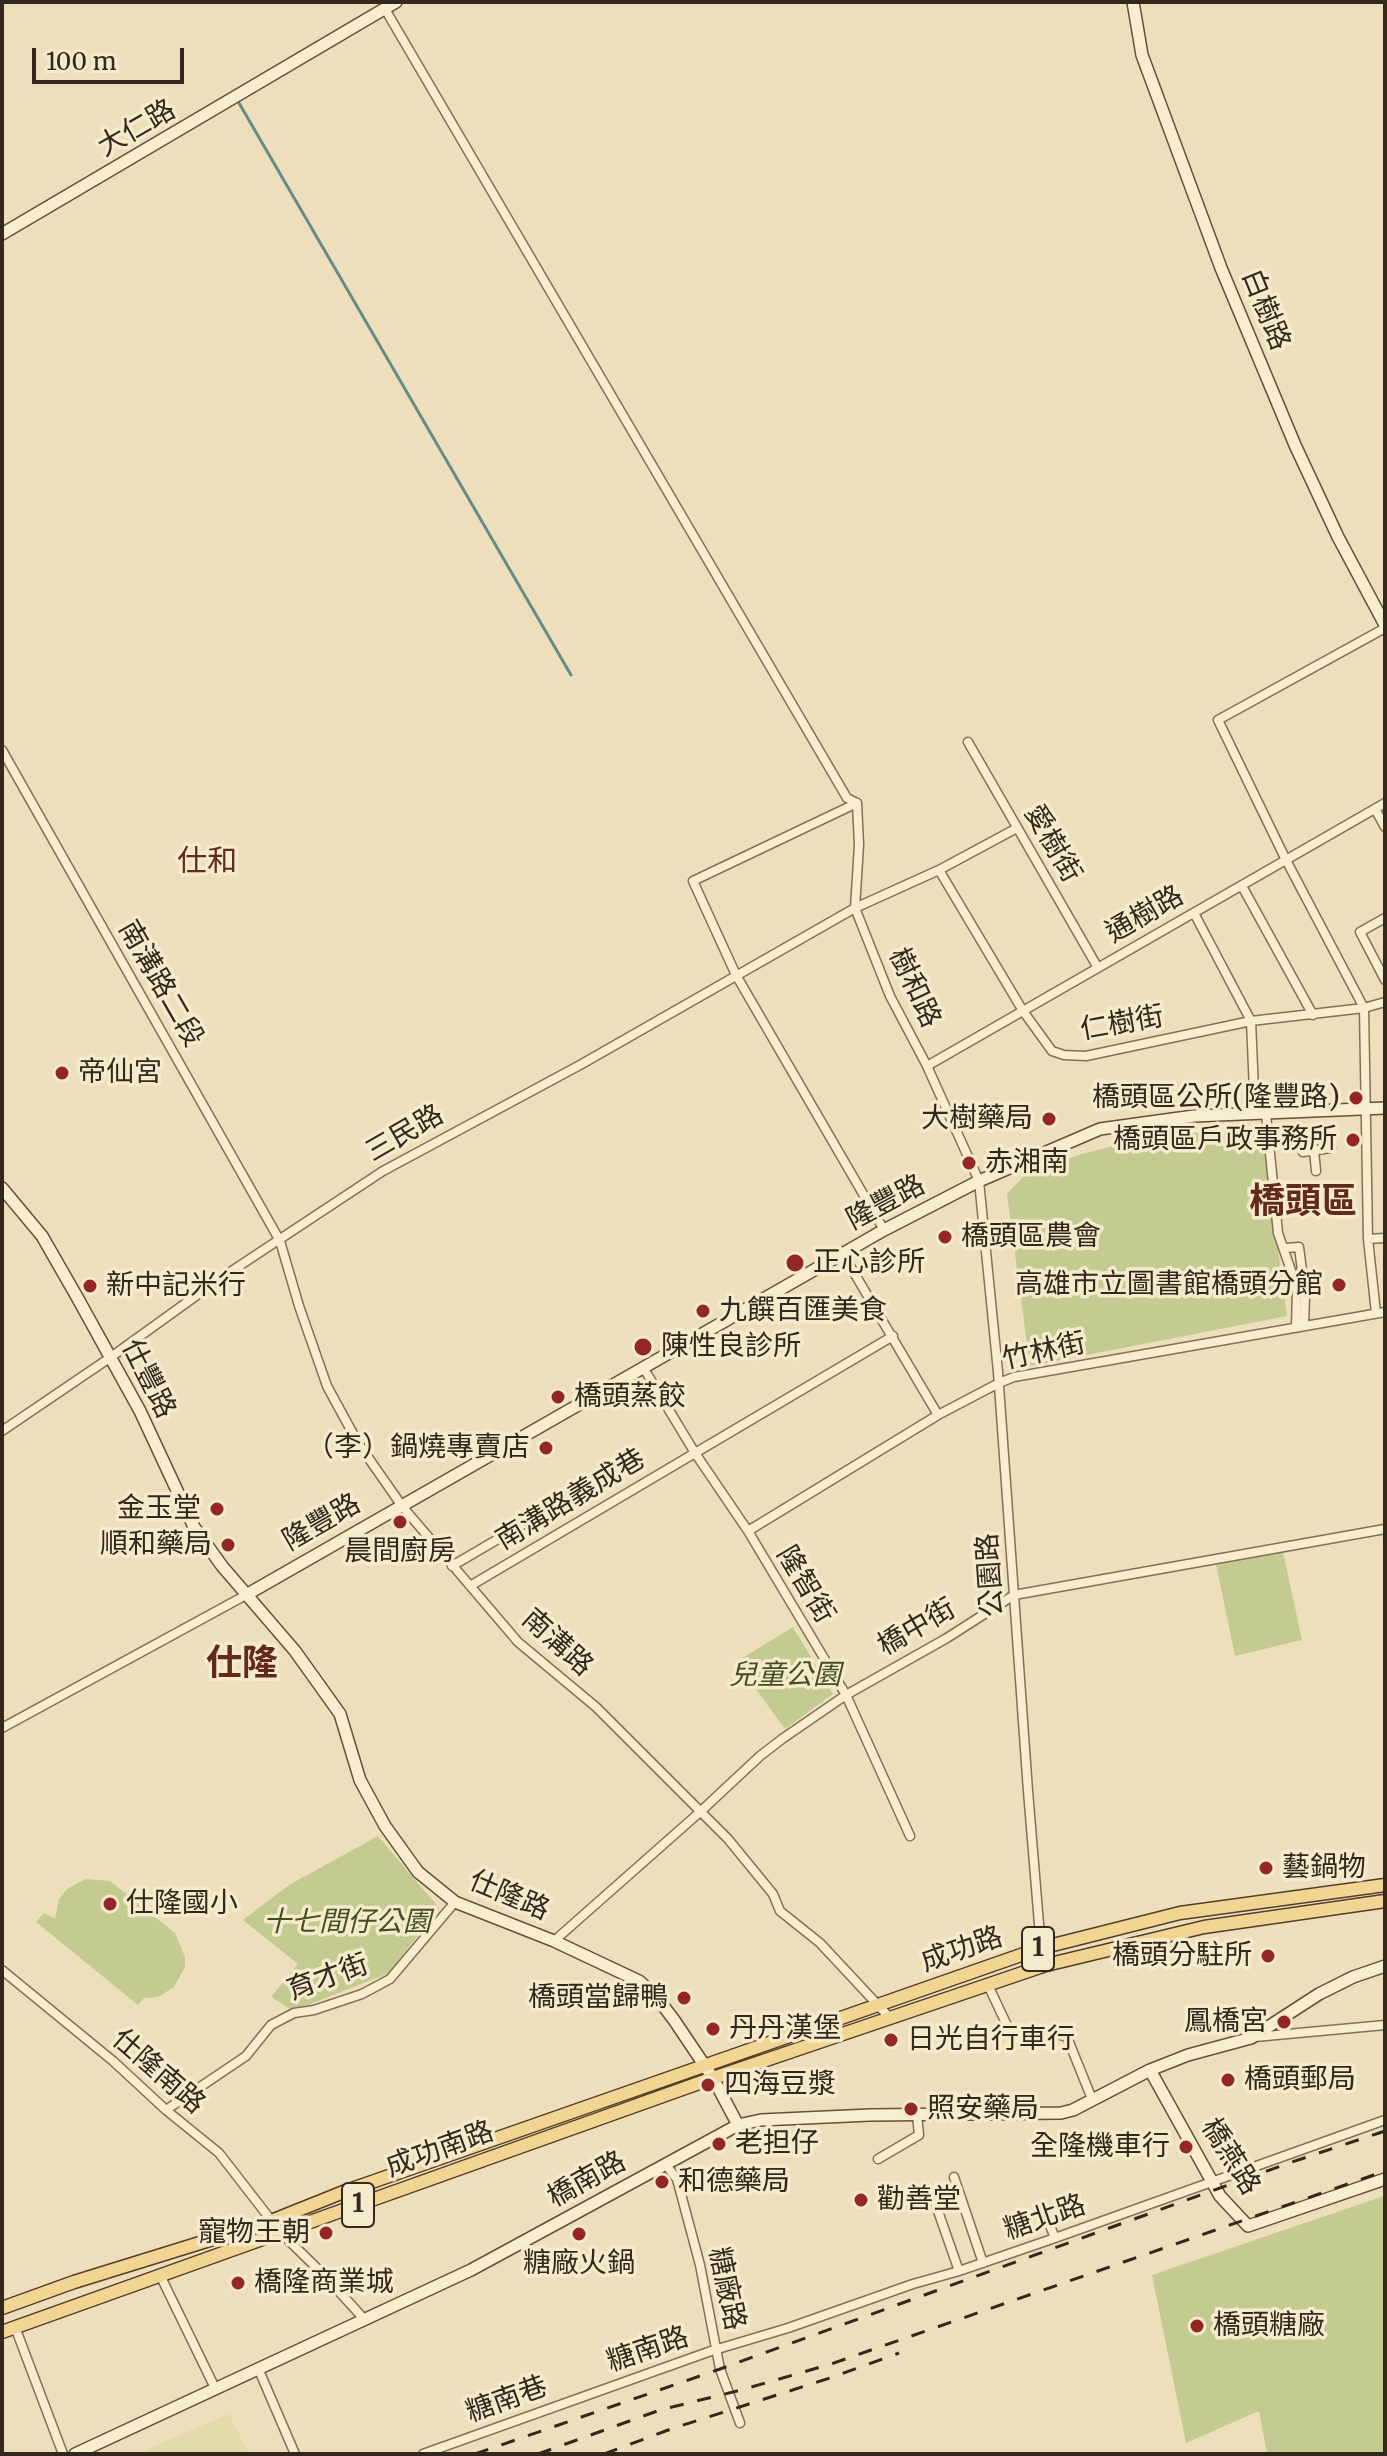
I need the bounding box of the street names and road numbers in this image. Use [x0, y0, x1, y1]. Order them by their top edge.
street label: 大仁路 [92, 93, 182, 165]
street label: 白樹路 [1234, 265, 1296, 355]
street label: 愛樹街 [1016, 799, 1088, 889]
street label: 通樹路 [1100, 879, 1190, 951]
street label: 南溝路二段 [110, 915, 210, 1053]
street label: 樹和路 [881, 943, 947, 1033]
street label: 仁樹街 [1078, 1000, 1166, 1048]
street label: 三民路 [360, 1098, 450, 1170]
street label: 隆豐路 [841, 1168, 931, 1238]
street label: 竹林街 [999, 1327, 1089, 1377]
street label: 仕豐路 [114, 1334, 182, 1424]
street label: 南溝路義成巷 [490, 1442, 652, 1558]
street label: 隆豐路 [277, 1487, 367, 1559]
street label: 公園路 [971, 1532, 1011, 1618]
street label: 隆智街 [769, 1540, 841, 1630]
street label: 橋中街 [872, 1592, 962, 1664]
street label: 南溝路 [515, 1602, 599, 1684]
street label: 仕隆路 [464, 1864, 554, 1928]
street label: 成功路 [917, 1920, 1007, 1980]
road number: 1 [1022, 1927, 1054, 1971]
street label: 育才街 [283, 1948, 373, 2008]
street label: 仕隆南路 [105, 2023, 211, 2121]
street label: 橋燕路 [1193, 2112, 1267, 2202]
street label: 成功南路 [382, 2115, 498, 2185]
street label: 橋南路 [542, 2145, 632, 2215]
road number: 1 [342, 2183, 374, 2227]
street label: 糖北路 [1000, 2188, 1090, 2248]
street label: 糖廠路 [701, 2244, 751, 2334]
street label: 糖南路 [603, 2320, 693, 2380]
street label: 糖南巷 [462, 2370, 552, 2430]

